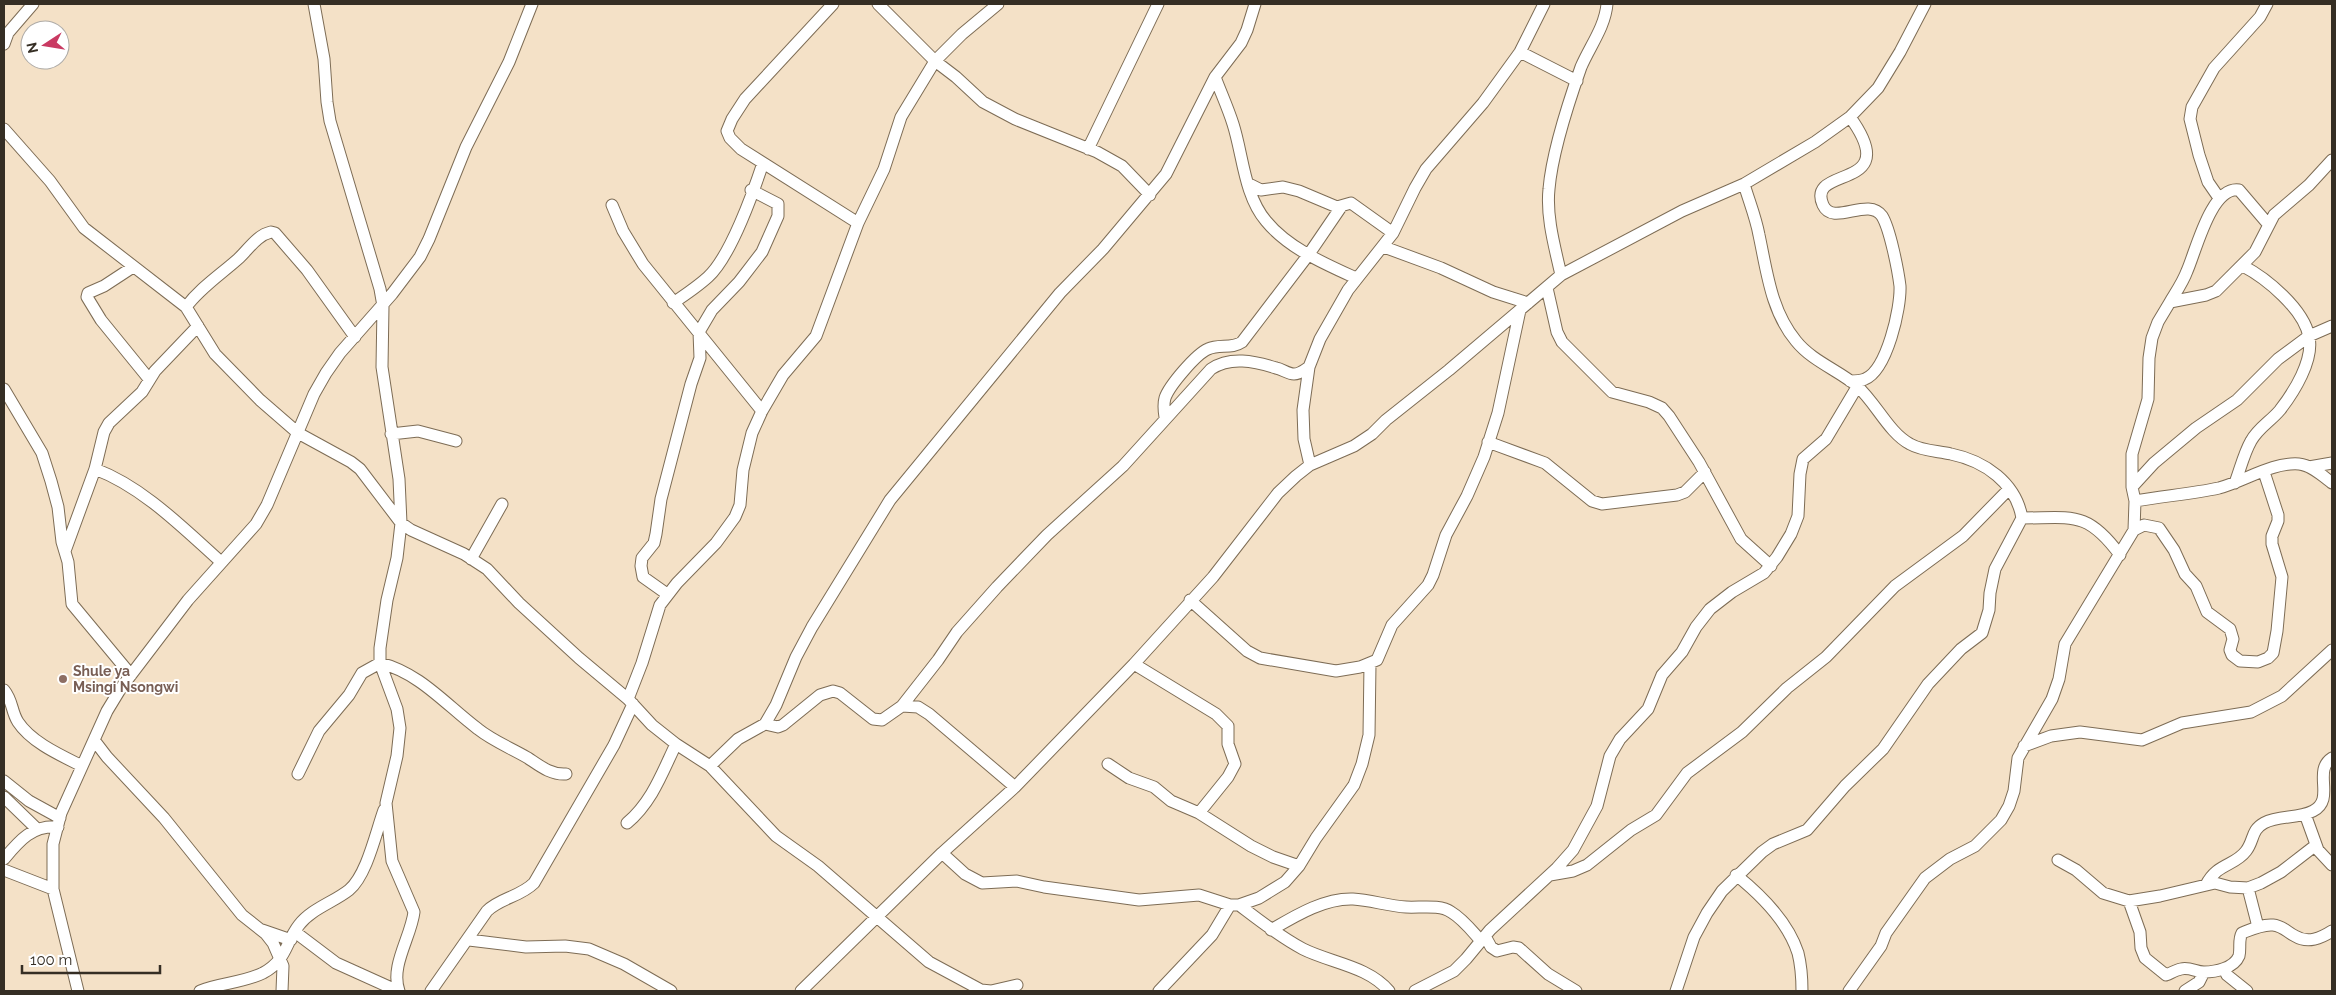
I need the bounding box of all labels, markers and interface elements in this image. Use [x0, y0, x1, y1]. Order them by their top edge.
north arrow [20, 20, 70, 70]
text: N [23, 41, 41, 55]
place label: Shule ya Msingi Nsongwi [73, 663, 178, 695]
marker: Shule ya Msingi Nsongwi [57, 673, 69, 685]
scale bar [22, 942, 160, 974]
text: 100 m [30, 951, 72, 969]

